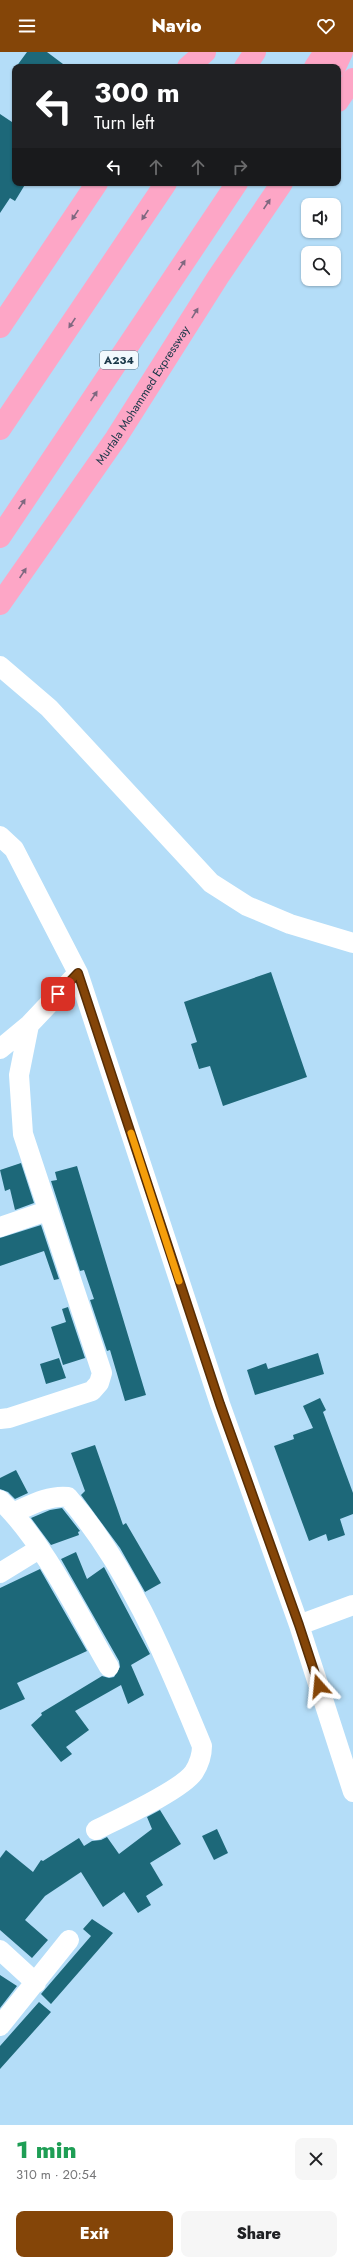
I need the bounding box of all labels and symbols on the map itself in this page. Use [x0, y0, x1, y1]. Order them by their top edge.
one-way arrow [263, 199, 271, 210]
one-way arrow [71, 210, 79, 221]
one-way arrow [141, 210, 149, 220]
one-way arrow [178, 260, 186, 270]
one-way arrow [191, 307, 199, 318]
one-way arrow [68, 318, 76, 328]
street label: Murtala Mohammed Expressway [91, 321, 194, 468]
road number: A234 [100, 351, 138, 369]
one-way arrow [90, 391, 98, 402]
one-way arrow [18, 499, 26, 510]
one-way arrow [19, 567, 27, 578]
pin [41, 977, 75, 1011]
position arrow [298, 1665, 340, 1707]

